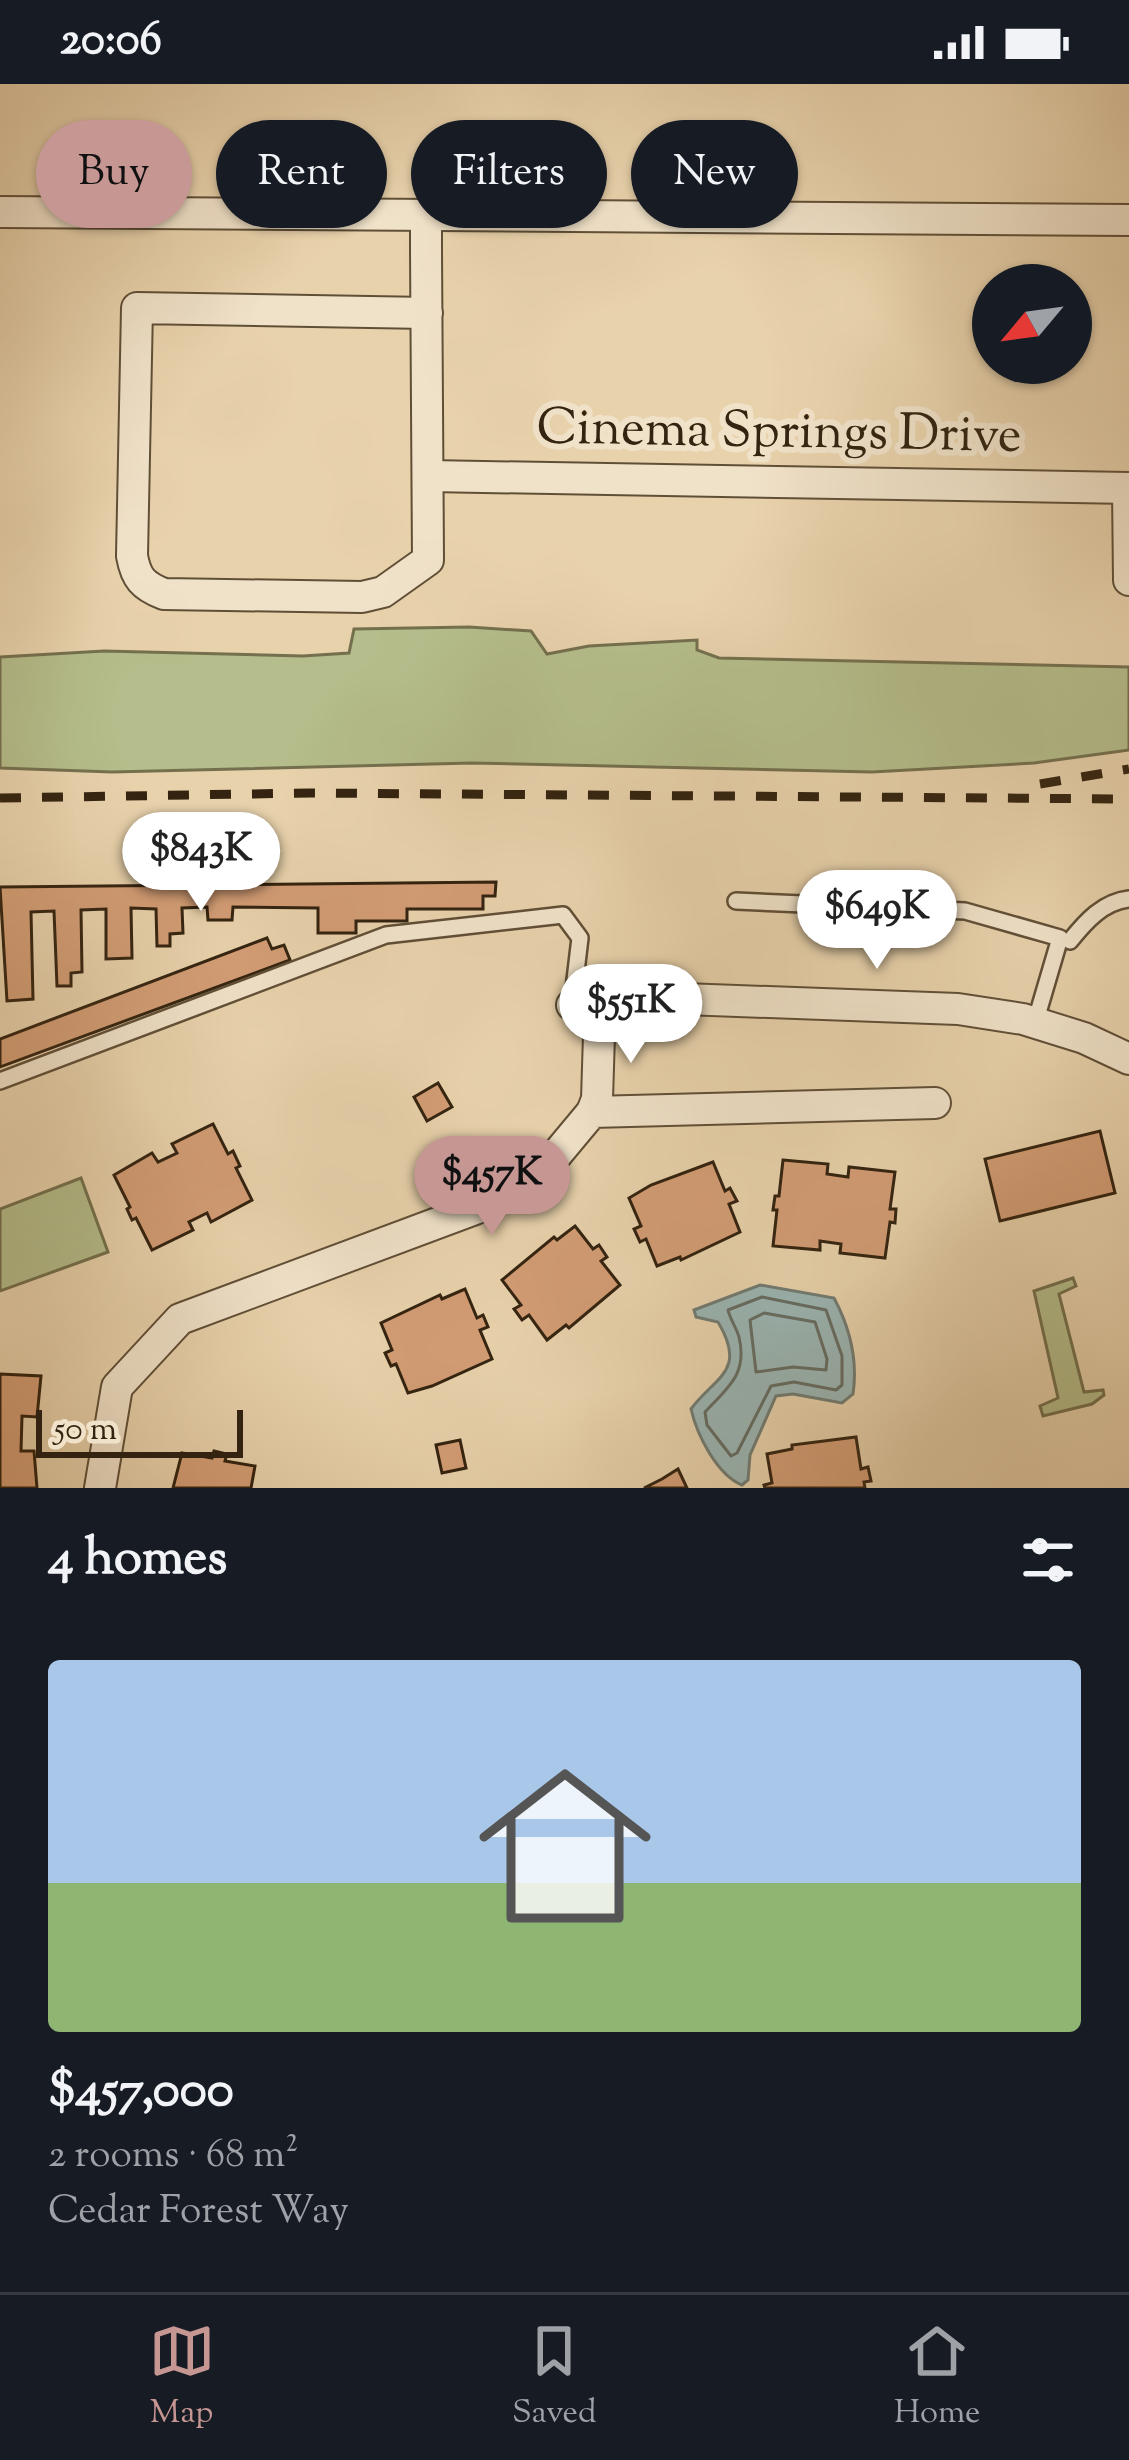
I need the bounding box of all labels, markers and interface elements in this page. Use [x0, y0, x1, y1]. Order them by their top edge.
text: 20:06 [60, 10, 162, 75]
chip: Buy [36, 120, 192, 228]
chip: Rent [216, 120, 387, 228]
chip: Filters [411, 120, 607, 228]
chip: New [631, 120, 798, 228]
north arrow [972, 264, 1092, 384]
map controls [972, 264, 1092, 384]
street label: Cinema Springs Drive [536, 393, 1022, 475]
pin: $843K [117, 812, 285, 914]
text: $843K [149, 823, 253, 879]
pin: $649K [793, 870, 961, 972]
text: $649K [824, 881, 930, 937]
pin: $551K [547, 964, 715, 1066]
text: $551K [586, 975, 676, 1031]
pin: $457K [408, 1136, 576, 1238]
text: $457K [441, 1147, 543, 1203]
scale bar [36, 1404, 243, 1457]
text: 50 m [54, 1407, 117, 1455]
text: 4 homes [48, 1524, 227, 1597]
icon: filters [1015, 1527, 1081, 1593]
icon: home [457, 1738, 673, 1954]
text: $457,000 [48, 2056, 234, 2129]
text: 2 rooms · 68 m² [48, 2129, 298, 2185]
text: Cedar Forest Way [48, 2185, 349, 2241]
tab: Map [149, 2318, 215, 2438]
tab: Saved [512, 2318, 597, 2438]
tab: Home [894, 2318, 980, 2438]

